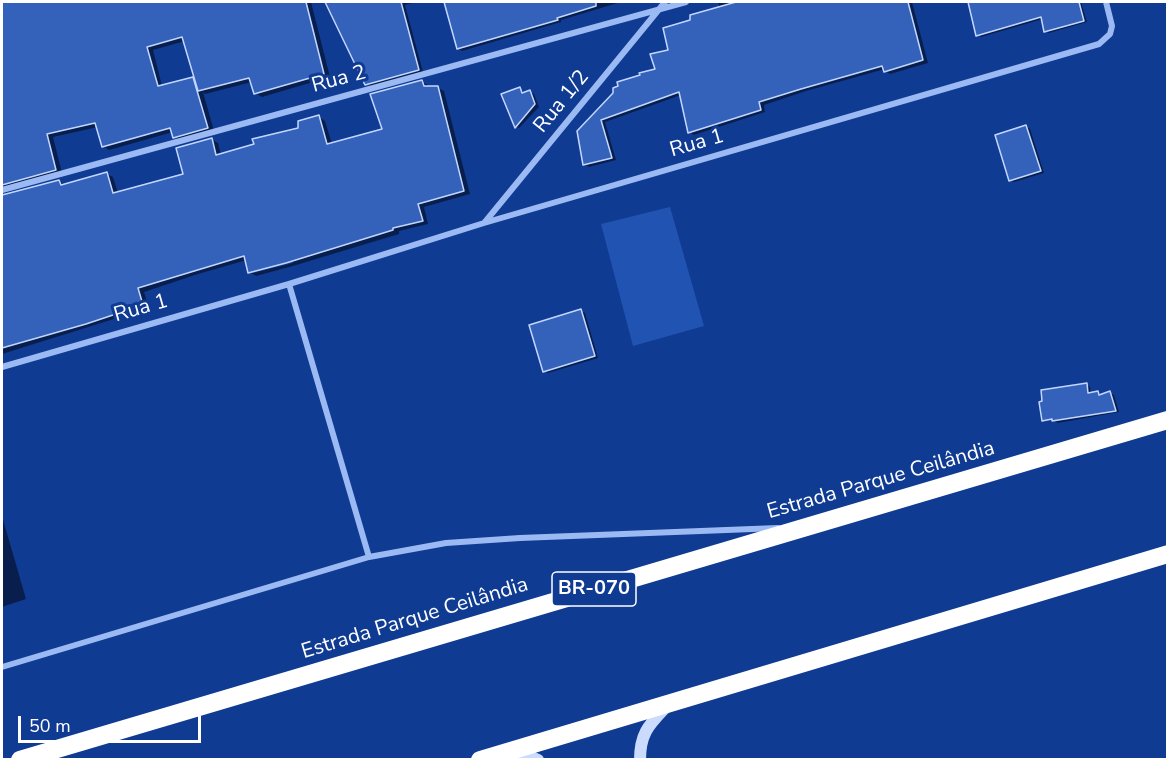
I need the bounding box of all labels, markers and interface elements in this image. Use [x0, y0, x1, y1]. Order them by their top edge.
street label: Rua 2 [309, 61, 369, 99]
street label: Rua 1/2 [529, 66, 595, 138]
street label: Rua 1 [667, 124, 727, 164]
street label: Rua 1 [111, 289, 171, 329]
street label: Estrada Parque Ceilândia [764, 436, 998, 526]
road number: BR-070 [552, 572, 636, 606]
street label: Estrada Parque Ceilândia [299, 573, 531, 665]
scale bar [21, 704, 204, 742]
text: 50 m [29, 714, 71, 738]

